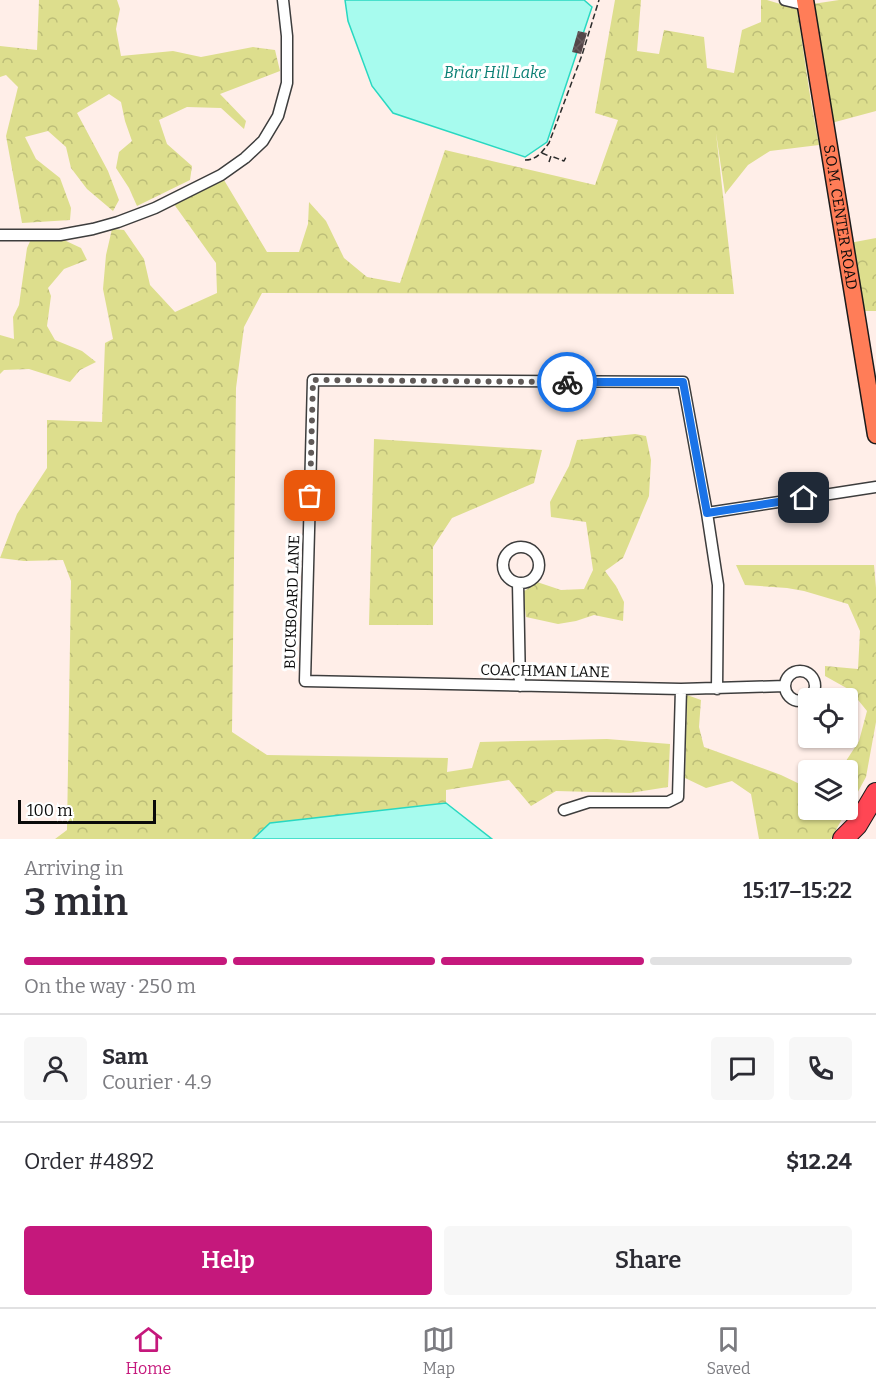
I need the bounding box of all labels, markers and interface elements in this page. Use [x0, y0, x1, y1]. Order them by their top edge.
water label: Briar Hill Lake [444, 63, 546, 82]
street label: S.O.M. CENTER ROAD [820, 143, 861, 291]
courier [537, 352, 597, 412]
icon: bike [551, 366, 584, 399]
pin [284, 470, 335, 521]
pin [778, 472, 829, 523]
icon: bag [293, 479, 326, 512]
icon: home [787, 481, 820, 514]
street label: BUCKBOARD LANE [281, 535, 303, 669]
street label: COACHMAN LANE [480, 661, 610, 681]
map controls [798, 688, 858, 820]
button: locate [798, 688, 858, 748]
button: layers [798, 760, 858, 820]
scale bar [18, 797, 156, 824]
text: 100 m [27, 801, 72, 820]
text: Arriving in [24, 856, 123, 880]
text: 15:17–15:22 [743, 877, 852, 904]
text: 3 min [24, 879, 128, 925]
text: On the way · 250 m [24, 974, 196, 998]
button: person [24, 1037, 87, 1100]
button: chat [711, 1037, 774, 1100]
button: phone [789, 1037, 852, 1100]
text: Sam [102, 1043, 148, 1070]
text: Courier · 4.9 [102, 1070, 212, 1094]
text: Order #4892 [24, 1148, 154, 1175]
text: $12.24 [786, 1148, 852, 1175]
button: Help [24, 1226, 432, 1295]
button: Share [444, 1226, 852, 1295]
tab: Home [126, 1323, 171, 1378]
tab: Map [422, 1323, 455, 1378]
tab: Saved [706, 1323, 750, 1378]

